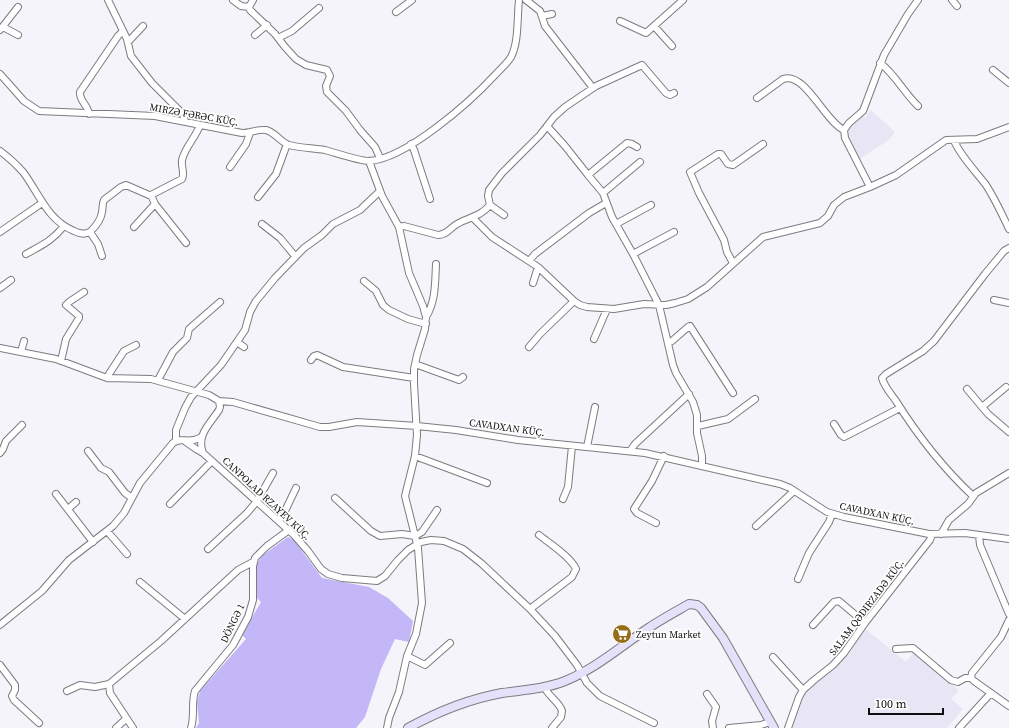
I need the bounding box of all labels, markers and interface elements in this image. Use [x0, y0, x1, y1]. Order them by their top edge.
street label: MIRZƏ FƏRƏC KÜÇ. [148, 100, 239, 129]
street label: CAVADXAN KÜÇ. [468, 416, 546, 439]
street label: CANPOLAD RZAYEV KÜÇ. [220, 454, 314, 543]
street label: CAVADXAN KÜÇ. [838, 499, 915, 528]
street label: SALAM QƏDIRZADƏ KÜÇ. [826, 557, 907, 658]
street label: DÖNGƏ 1 [217, 601, 248, 645]
supermarket icon: Zeytun Market [611, 623, 633, 645]
place label: Zeytun Market [636, 628, 702, 641]
scale bar [869, 690, 943, 716]
text: 100 m [875, 696, 907, 712]

